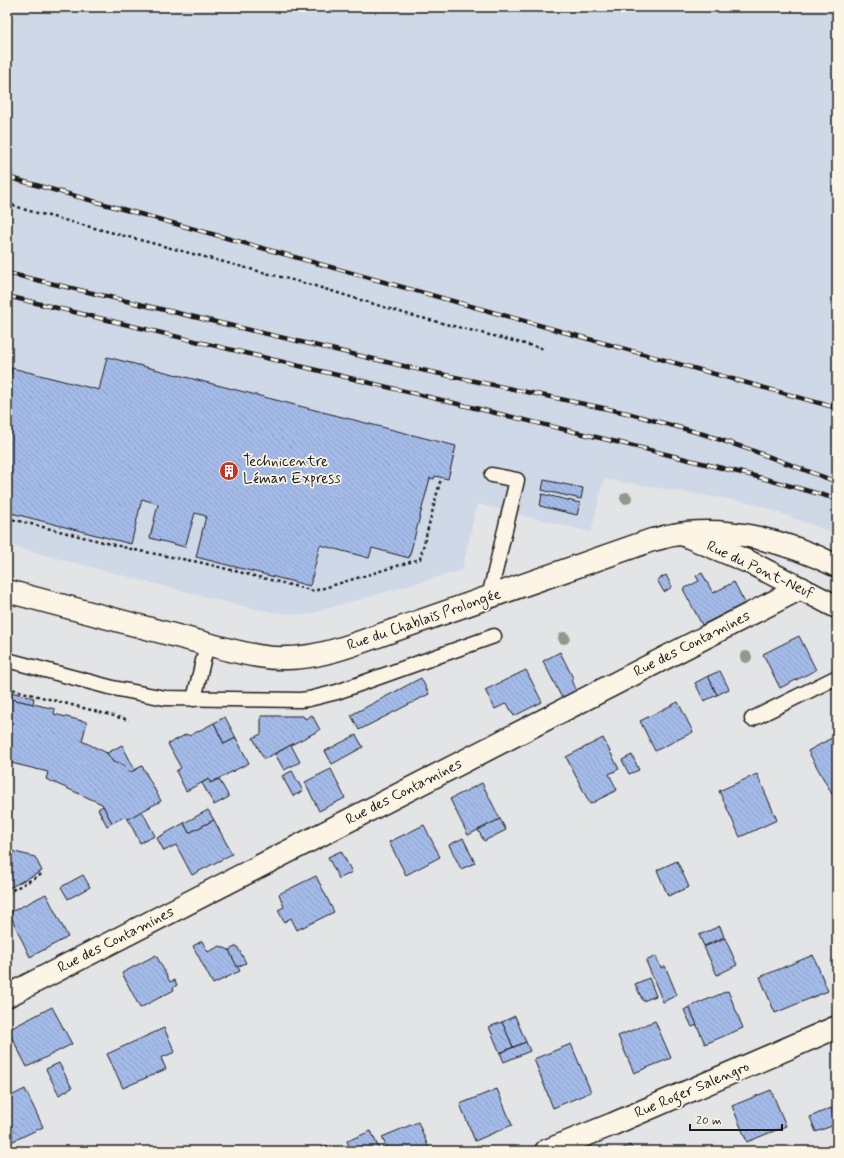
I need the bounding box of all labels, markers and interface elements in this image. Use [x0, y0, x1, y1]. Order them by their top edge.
place label: Technicentre Léman Express [243, 452, 341, 489]
building icon: Technicentre Léman Express [218, 460, 240, 482]
street label: Rue du Pont-Neuf [703, 536, 817, 604]
street label: Rue du Chablais Prolongée [344, 584, 504, 657]
street label: Rue des Contamines [630, 606, 754, 682]
street label: Rue des Contamines [342, 754, 466, 830]
street label: Rue des Contamines [54, 902, 178, 978]
street label: Rue Roger Salengro [632, 1057, 753, 1124]
scale bar [690, 1106, 782, 1132]
text: 20 m [696, 1113, 722, 1129]

